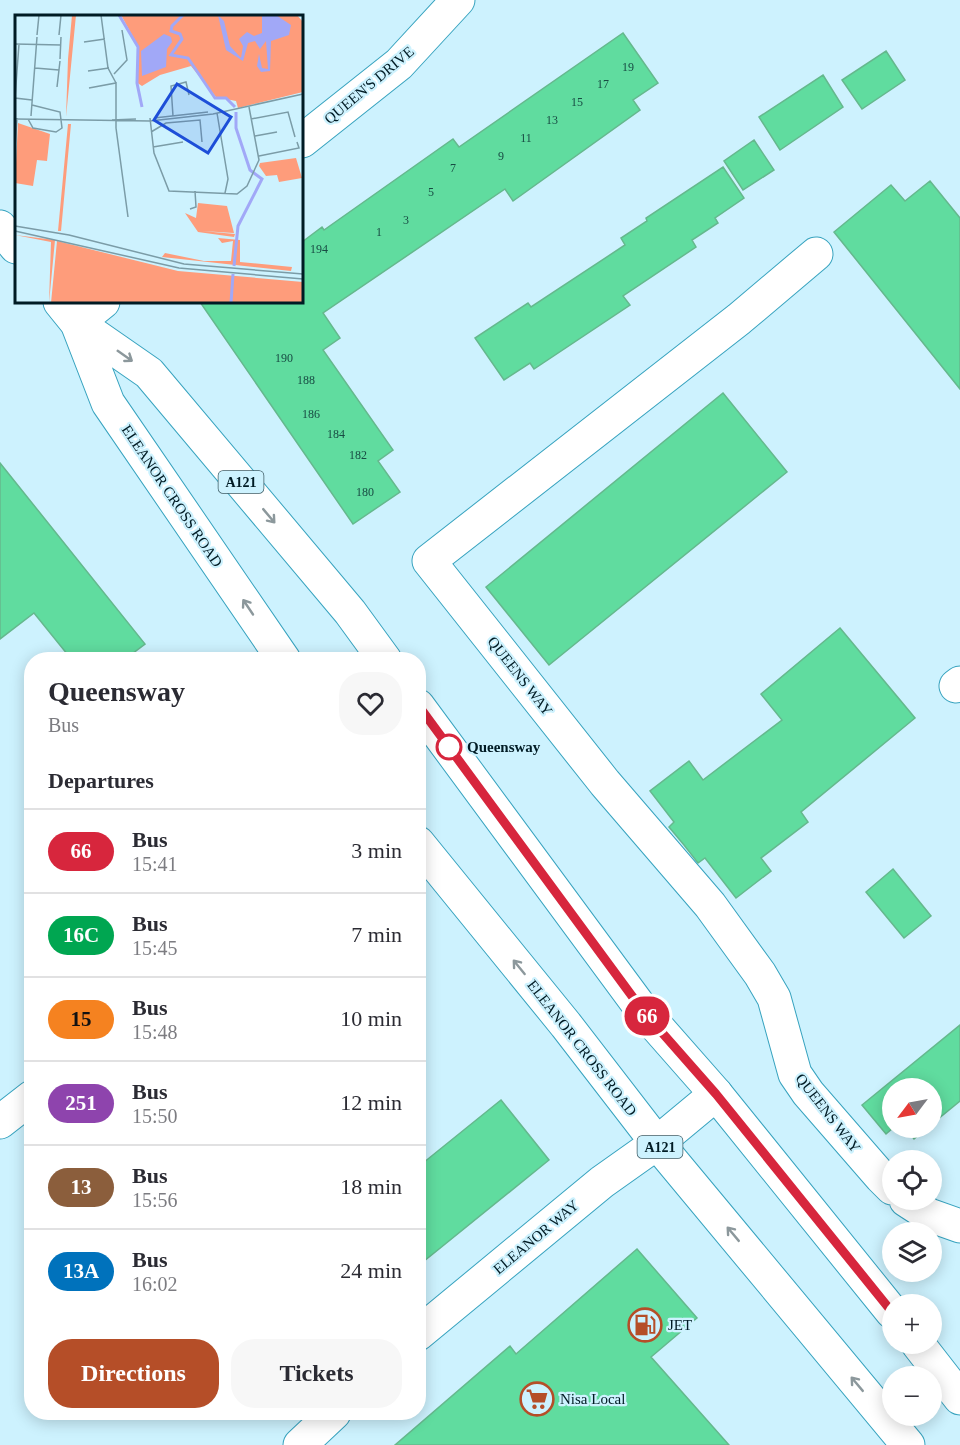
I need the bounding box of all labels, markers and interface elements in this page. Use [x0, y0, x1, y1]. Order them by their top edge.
inset map [15, 15, 303, 303]
street label: QUEEN'S DRIVE [321, 43, 417, 127]
house number: 19 [622, 60, 634, 74]
house number: 17 [597, 77, 609, 91]
house number: 15 [571, 95, 583, 109]
house number: 13 [546, 113, 558, 127]
house number: 11 [520, 131, 532, 145]
house number: 9 [498, 149, 504, 163]
house number: 7 [450, 161, 456, 175]
house number: 5 [428, 185, 434, 199]
house number: 3 [403, 213, 409, 227]
house number: 1 [376, 225, 382, 239]
house number: 194 [310, 242, 328, 256]
one-way arrow [117, 350, 133, 362]
house number: 190 [275, 351, 293, 365]
house number: 188 [297, 373, 315, 387]
house number: 186 [302, 407, 320, 421]
street label: ELEANOR CROSS ROAD [119, 422, 226, 570]
house number: 184 [327, 427, 345, 441]
house number: 182 [349, 448, 367, 462]
road number: A121 [218, 471, 264, 493]
house number: 180 [356, 485, 374, 499]
one-way arrow [263, 508, 276, 524]
one-way arrow [242, 600, 254, 616]
street label: QUEENS WAY [484, 633, 556, 719]
button: heart [339, 672, 402, 735]
text: Queensway [48, 676, 185, 707]
text: Bus [48, 714, 79, 736]
marker: Queensway [436, 734, 462, 760]
place label: Queensway [467, 739, 541, 755]
text: Departures [48, 768, 154, 793]
text: Bus [132, 827, 167, 852]
text: 3 min [351, 838, 402, 863]
text: 66 [71, 839, 92, 863]
text: 15:41 [132, 853, 178, 875]
text: Bus [132, 911, 167, 936]
text: 7 min [351, 922, 402, 947]
text: 16C [63, 923, 99, 947]
text: 15:45 [132, 937, 178, 959]
one-way arrow [512, 959, 525, 975]
street label: ELEANOR CROSS ROAD [524, 977, 640, 1119]
text: Bus [132, 995, 167, 1020]
line badge: 66 [620, 996, 674, 1036]
text: 66 [637, 1004, 658, 1028]
text: 10 min [340, 1006, 402, 1031]
text: 15 [71, 1007, 92, 1031]
text: 15:48 [132, 1021, 178, 1043]
street label: QUEENS WAY [792, 1070, 864, 1156]
north arrow [882, 1078, 942, 1138]
map controls [882, 1078, 942, 1426]
text: Bus [132, 1079, 167, 1104]
text: 12 min [340, 1090, 402, 1115]
text: 251 [65, 1091, 97, 1115]
text: 15:50 [132, 1105, 178, 1127]
road number: A121 [638, 1136, 682, 1158]
button: locate [882, 1150, 942, 1210]
text: Bus [132, 1163, 167, 1188]
text: 18 min [340, 1174, 402, 1199]
text: 13 [71, 1175, 92, 1199]
text: 15:56 [132, 1189, 178, 1211]
street label: ELEANOR WAY [490, 1197, 582, 1277]
button: layers [882, 1222, 942, 1282]
one-way arrow [726, 1226, 739, 1242]
text: Bus [132, 1247, 167, 1272]
text: 24 min [340, 1258, 402, 1283]
text: 13A [63, 1259, 99, 1283]
text: 16:02 [132, 1273, 178, 1295]
button: + [882, 1294, 942, 1354]
fuel station icon: JET [627, 1307, 663, 1343]
place label: JET [668, 1317, 692, 1333]
button: Directions [48, 1339, 219, 1408]
button: Tickets [231, 1339, 402, 1408]
button: − [882, 1366, 942, 1426]
one-way arrow [851, 1376, 864, 1392]
supermarket icon: Nisa Local [519, 1381, 555, 1417]
place label: Nisa Local [560, 1391, 625, 1407]

